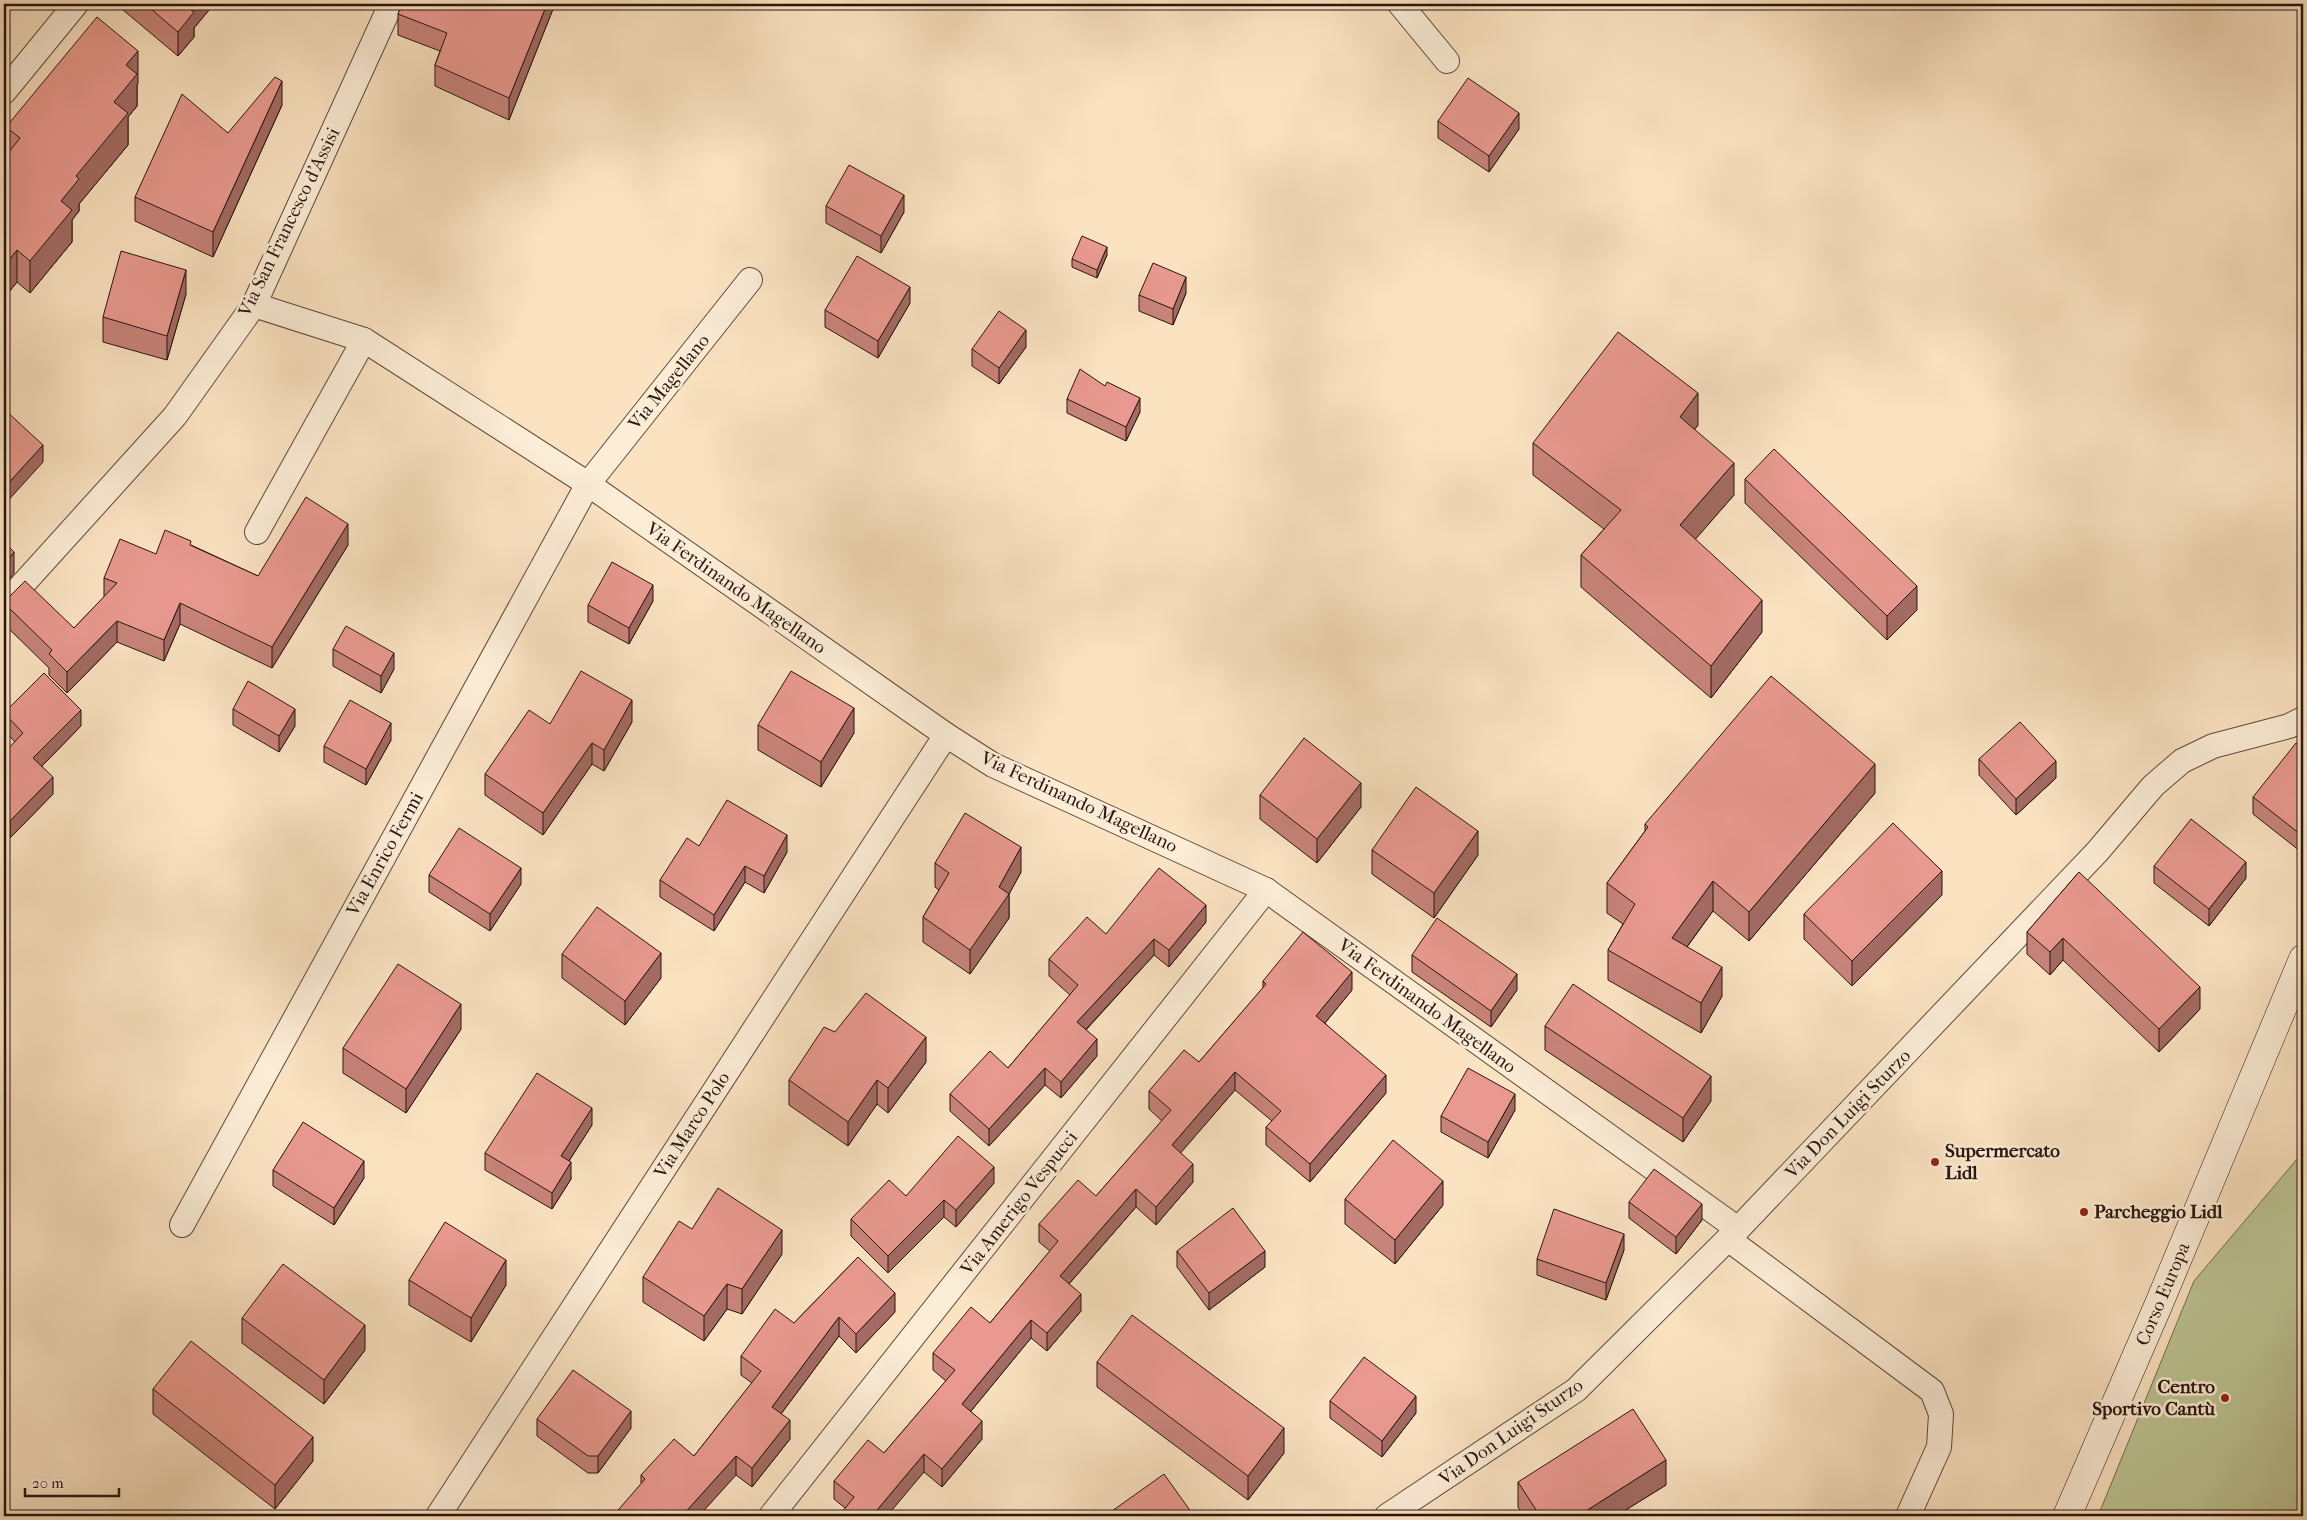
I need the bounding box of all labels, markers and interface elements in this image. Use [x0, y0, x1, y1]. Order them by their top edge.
street label: Via San Francesco d'Assisi [233, 124, 345, 321]
street label: Via Magellano [623, 330, 714, 435]
street label: Via Ferdinando Magellano [641, 517, 830, 659]
street label: Via Ferdinando Magellano [976, 746, 1181, 857]
street label: Via Enrico Fermi [341, 788, 428, 921]
street label: Via Ferdinando Magellano [1333, 933, 1520, 1078]
street label: Via Don Luigi Sturzo [1780, 1045, 1916, 1184]
street label: Via Marco Polo [649, 1067, 735, 1183]
street label: Via Amerigo Vespucci [955, 1126, 1082, 1280]
place label: Supermercato Lidl [1945, 1140, 2060, 1184]
marker: Supermercato Lidl [1929, 1156, 1941, 1168]
place label: Parcheggio Lidl [2094, 1201, 2223, 1223]
marker: Parcheggio Lidl [2078, 1206, 2090, 1218]
street label: Corso Europa [2131, 1239, 2195, 1349]
street label: Via Don Luigi Sturzo [1434, 1374, 1588, 1491]
place label: Centro Sportivo Cantù [2092, 1376, 2215, 1420]
marker: Centro Sportivo Cantù [2219, 1392, 2231, 1404]
scale bar [25, 1465, 119, 1497]
text: 20 m [32, 1474, 64, 1492]

